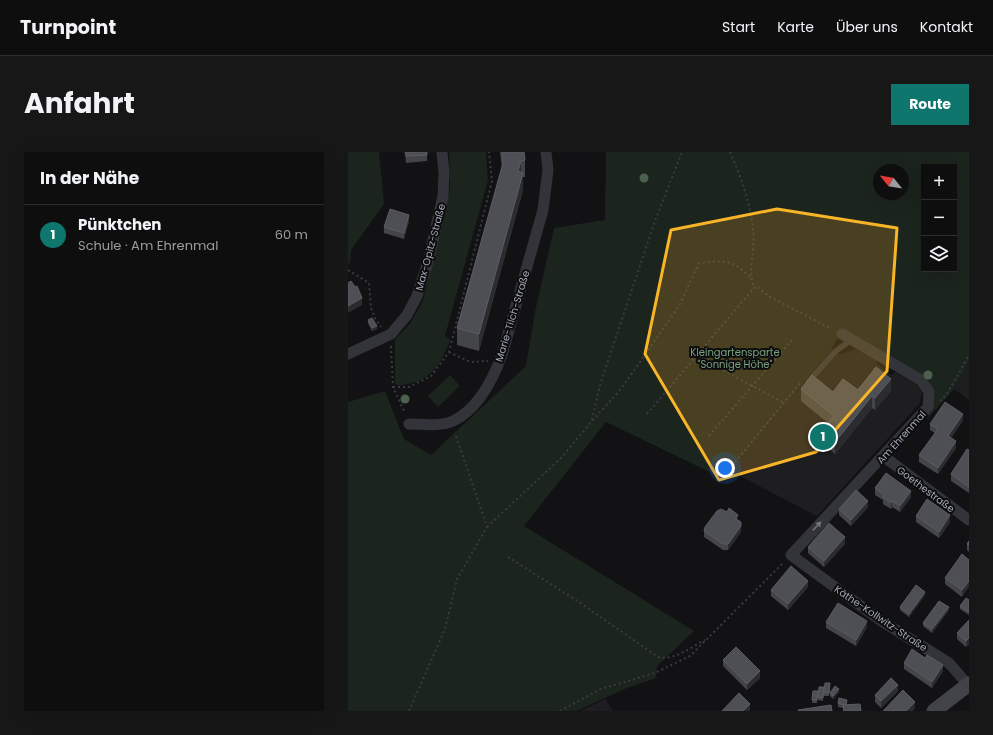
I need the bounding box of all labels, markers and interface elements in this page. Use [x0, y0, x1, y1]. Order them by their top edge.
text: Turnpoint [20, 14, 116, 41]
text: Start [722, 17, 755, 37]
text: Karte [777, 17, 814, 37]
text: Über uns [836, 17, 898, 37]
text: Kontakt [920, 17, 973, 37]
text: Anfahrt [24, 84, 135, 123]
button: Route [891, 84, 969, 125]
north arrow [873, 164, 909, 200]
map controls [921, 164, 957, 272]
button: + [921, 164, 957, 200]
text: In der Nähe [40, 166, 139, 190]
button: − [921, 200, 957, 236]
street label: Max-Opitz-Straße [412, 202, 449, 292]
text: Pünktchen [78, 214, 161, 235]
text: 1 [51, 225, 55, 244]
text: 60 m [275, 225, 308, 244]
text: Schule · Am Ehrenmal [78, 236, 218, 255]
button: layers [921, 236, 957, 272]
street label: Marie-Tilch-Straße [491, 269, 533, 364]
park label: Kleingartensparte "Sonnige Höhe" [690, 345, 780, 372]
street label: Am Ehrenmal [873, 407, 929, 467]
pin: 1 [810, 422, 836, 452]
your location [715, 458, 735, 478]
street label: Goethestraße [894, 463, 958, 516]
one-way arrow [812, 521, 822, 531]
street label: Käthe-Kollwitz-Straße [831, 582, 930, 655]

